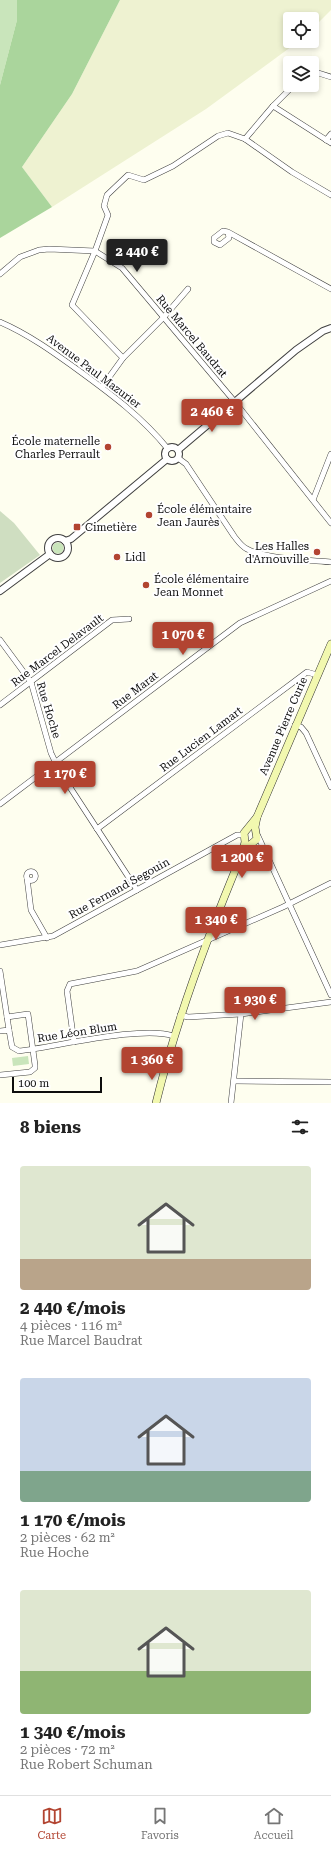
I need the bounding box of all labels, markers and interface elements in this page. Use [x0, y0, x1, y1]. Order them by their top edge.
map controls [283, 12, 319, 92]
button: locate [283, 12, 319, 48]
button: layers [283, 56, 319, 92]
pin: 2 440 € [100, 239, 174, 273]
text: 2 440 € [116, 244, 158, 259]
street label: Rue Marcel Baudrat [153, 292, 230, 380]
street label: Avenue Paul Mazurier [44, 332, 144, 411]
pin: 2 460 € [175, 399, 249, 433]
text: 2 460 € [191, 404, 233, 419]
place label: École maternelle Charles Perrault [11, 434, 100, 461]
marker: École maternelle Charles Perrault [103, 442, 113, 452]
place label: École élémentaire Jean Jaurès [157, 502, 252, 529]
marker: École élémentaire Jean Jaurès [144, 510, 154, 520]
place label: Cimetière [85, 521, 137, 534]
marker: Cimetière [72, 522, 82, 532]
place label: Les Halles d'Arnouville [245, 540, 309, 566]
marker: Les Halles d'Arnouville [312, 547, 322, 557]
place label: Lidl [125, 551, 146, 564]
marker: Lidl [112, 552, 122, 562]
place label: École élémentaire Jean Monnet [154, 572, 249, 599]
marker: École élémentaire Jean Monnet [141, 580, 151, 590]
street label: Rue Marcel Delavault [9, 611, 106, 689]
pin: 1 070 € [146, 622, 220, 656]
text: 1 070 € [162, 627, 204, 642]
street label: Rue Marat [110, 669, 161, 712]
street label: Avenue Pierre Curie [257, 675, 310, 777]
street label: Rue Hoche [34, 680, 63, 740]
street label: Rue Lucien Lamart [157, 704, 245, 775]
pin: 1 170 € [28, 761, 102, 795]
text: 1 170 € [44, 766, 86, 781]
pin: 1 200 € [205, 845, 279, 879]
text: 1 200 € [221, 850, 263, 865]
street label: Rue Fernand Segouin [67, 855, 172, 922]
pin: 1 340 € [179, 907, 253, 941]
text: 1 340 € [195, 912, 237, 927]
pin: 1 930 € [218, 987, 292, 1021]
text: 1 930 € [234, 992, 276, 1007]
street label: Rue Léon Blum [36, 1020, 118, 1045]
pin: 1 360 € [115, 1047, 189, 1081]
text: 1 360 € [131, 1052, 173, 1067]
scale bar [12, 1075, 102, 1094]
text: 100 m [18, 1077, 49, 1090]
icon: filters [289, 1116, 311, 1138]
text: 8 biens [20, 1117, 81, 1137]
icon: home [130, 1192, 202, 1264]
text: 2 440 €/mois [20, 1298, 126, 1318]
text: 4 pièces · 116 m² [20, 1318, 122, 1333]
text: Rue Marcel Baudrat [20, 1333, 142, 1348]
icon: home [130, 1404, 202, 1476]
text: 1 170 €/mois [20, 1510, 126, 1530]
text: 2 pièces · 62 m² [20, 1530, 115, 1545]
text: Rue Hoche [20, 1545, 89, 1560]
icon: home [130, 1616, 202, 1688]
text: 1 340 €/mois [20, 1722, 126, 1742]
text: 2 pièces · 72 m² [20, 1742, 115, 1757]
text: Rue Robert Schuman [20, 1757, 153, 1772]
tab: Carte [37, 1805, 66, 1842]
tab: Favoris [141, 1805, 179, 1842]
tab: Accueil [254, 1805, 294, 1842]

